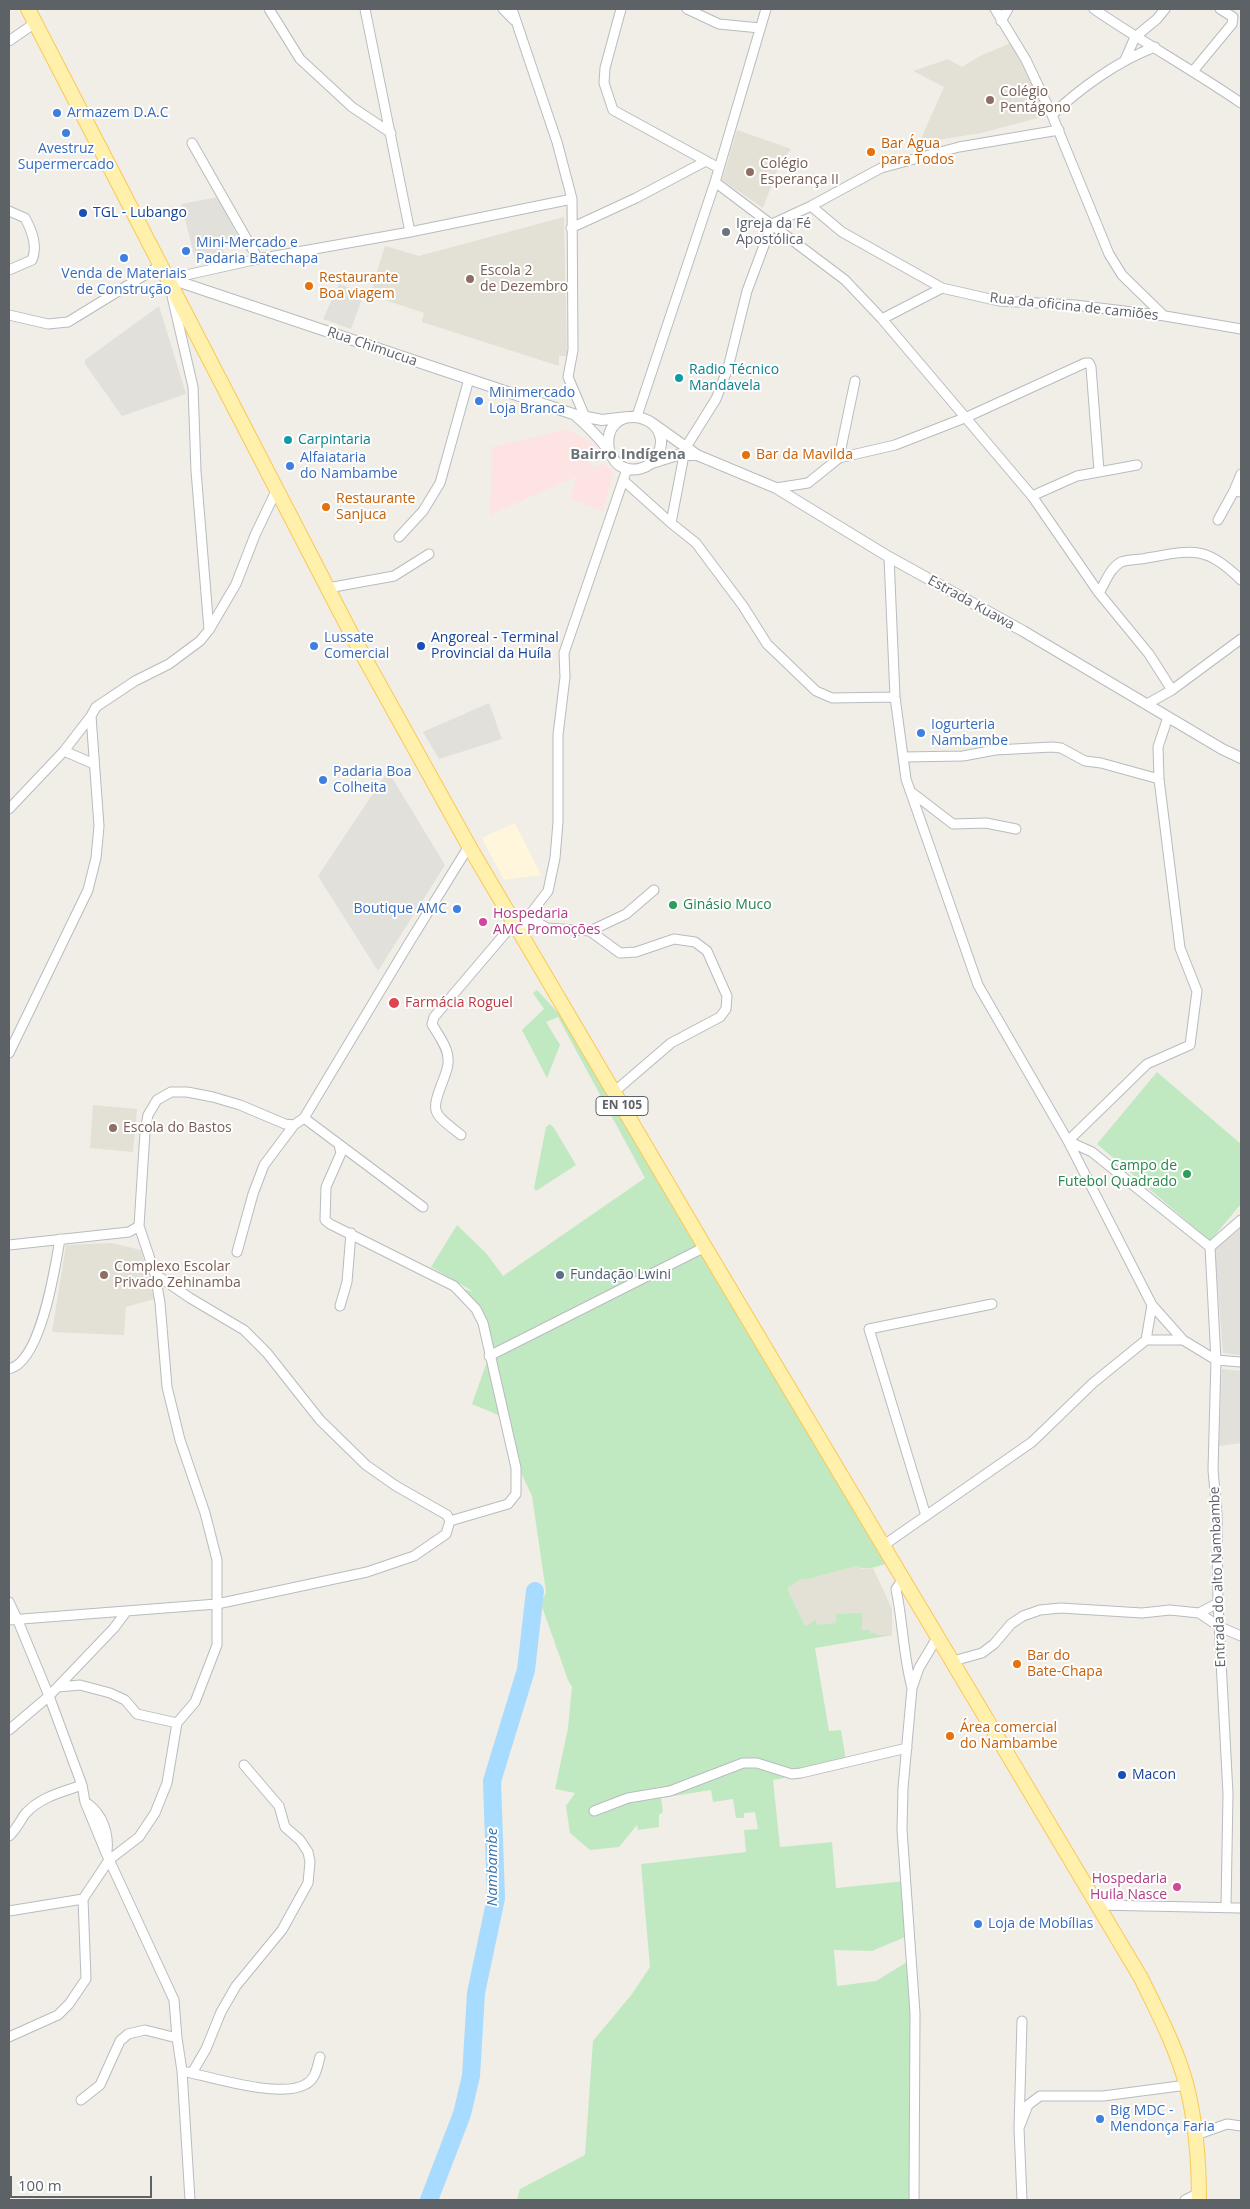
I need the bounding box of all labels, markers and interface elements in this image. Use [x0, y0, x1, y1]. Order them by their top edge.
place label: Colégio Pentágono [1000, 84, 1071, 116]
marker: Colégio Pentágono [984, 94, 996, 106]
place label: Armazem D.A.C [67, 105, 169, 121]
marker: Armazem D.A.C [51, 107, 63, 119]
marker: Avestruz Supermercado [60, 127, 72, 139]
place label: Bar Água para Todos [881, 136, 954, 168]
place label: Avestruz Supermercado [18, 141, 114, 174]
marker: Bar Água para Todos [865, 146, 877, 158]
place label: Colégio Esperança II [760, 156, 839, 188]
marker: Colégio Esperança II [744, 166, 756, 178]
place label: TGL - Lubango [93, 205, 187, 221]
marker: TGL - Lubango [77, 207, 89, 219]
place label: Igreja da Fé Apostólica [736, 216, 811, 248]
marker: Igreja da Fé Apostólica [720, 226, 732, 238]
place label: Mini-Mercado e Padaria Batechapa [196, 235, 318, 268]
marker: Mini-Mercado e Padaria Batechapa [180, 245, 192, 257]
marker: Venda de Materiais de Construção [118, 252, 130, 264]
place label: Escola 2 de Dezembro [480, 263, 568, 296]
place label: Venda de Materiais de Construção [61, 266, 187, 298]
place label: Restaurante Boa viagem [319, 270, 398, 302]
marker: Escola 2 de Dezembro [464, 273, 476, 285]
marker: Restaurante Boa viagem [303, 280, 315, 292]
street label: Rua da oficina de camiões [989, 290, 1159, 324]
street label: Rua Chimucua [325, 324, 419, 370]
place label: Radio Técnico Mandavela [689, 362, 779, 394]
marker: Radio Técnico Mandavela [673, 372, 685, 384]
place label: Minimercado Loja Branca [489, 385, 575, 418]
marker: Minimercado Loja Branca [473, 395, 485, 407]
place label: Carpintaria [298, 432, 371, 448]
marker: Carpintaria [282, 434, 294, 446]
district label: Bairro Indígena [570, 446, 686, 464]
place label: Bar da Mavilda [756, 447, 853, 463]
marker: Bar da Mavilda [740, 449, 752, 461]
place label: Alfaiataria do Nambambe [300, 450, 398, 482]
marker: Alfaiataria do Nambambe [284, 460, 296, 472]
place label: Restaurante Sanjuca [336, 491, 415, 524]
marker: Restaurante Sanjuca [320, 501, 332, 513]
street label: Estrada Kuawa [925, 572, 1017, 634]
place label: Lussate Comercial [324, 630, 389, 662]
place label: Angoreal - Terminal Provincial da Huíla [431, 630, 559, 662]
marker: Lussate Comercial [308, 640, 320, 652]
marker: Angoreal - Terminal Provincial da Huíla [415, 640, 427, 652]
place label: Iogurteria Nambambe [931, 717, 1008, 750]
marker: Iogurteria Nambambe [915, 727, 927, 739]
place label: Padaria Boa Colheita [333, 764, 411, 796]
marker: Padaria Boa Colheita [317, 774, 329, 786]
place label: Ginásio Muco [683, 897, 772, 913]
marker: Ginásio Muco [667, 899, 679, 911]
place label: Boutique AMC [354, 901, 447, 917]
marker: Boutique AMC [451, 903, 463, 915]
place label: Hospedaria AMC Promoções [493, 906, 601, 939]
marker: Hospedaria AMC Promoções [477, 916, 489, 928]
place label: Farmácia Roguel [405, 995, 513, 1011]
marker: Farmácia Roguel [387, 996, 401, 1010]
road number: EN 105 [596, 1096, 648, 1116]
place label: Escola do Bastos [123, 1120, 232, 1136]
marker: Escola do Bastos [107, 1122, 119, 1134]
place label: Campo de Futebol Quadrado [1058, 1158, 1177, 1190]
marker: Campo de Futebol Quadrado [1181, 1168, 1193, 1180]
place label: Complexo Escolar Privado Zehinamba [114, 1259, 241, 1292]
place label: Fundação Lwini [570, 1267, 671, 1283]
marker: Complexo Escolar Privado Zehinamba [98, 1269, 110, 1281]
marker: Fundação Lwini [554, 1269, 566, 1281]
street label: Entrada do alto Nambambe [1206, 1486, 1230, 1668]
place label: Bar do Bate-Chapa [1027, 1648, 1103, 1680]
marker: Bar do Bate-Chapa [1011, 1658, 1023, 1670]
place label: Área comercial do Nambambe [960, 1720, 1058, 1752]
marker: Área comercial do Nambambe [944, 1730, 956, 1742]
place label: Macon [1132, 1767, 1176, 1783]
marker: Macon [1116, 1769, 1128, 1781]
water label: Nambambe [484, 1828, 502, 1906]
place label: Hospedaria Huila Nasce [1090, 1871, 1167, 1904]
marker: Hospedaria Huila Nasce [1171, 1881, 1183, 1893]
place label: Loja de Mobílias [988, 1916, 1093, 1932]
marker: Loja de Mobílias [972, 1918, 984, 1930]
place label: Big MDC - Mendonça Faria [1110, 2103, 1215, 2136]
marker: Big MDC - Mendonça Faria [1094, 2113, 1106, 2125]
scale bar [12, 2166, 155, 2198]
text: 100 m [18, 2175, 62, 2195]

